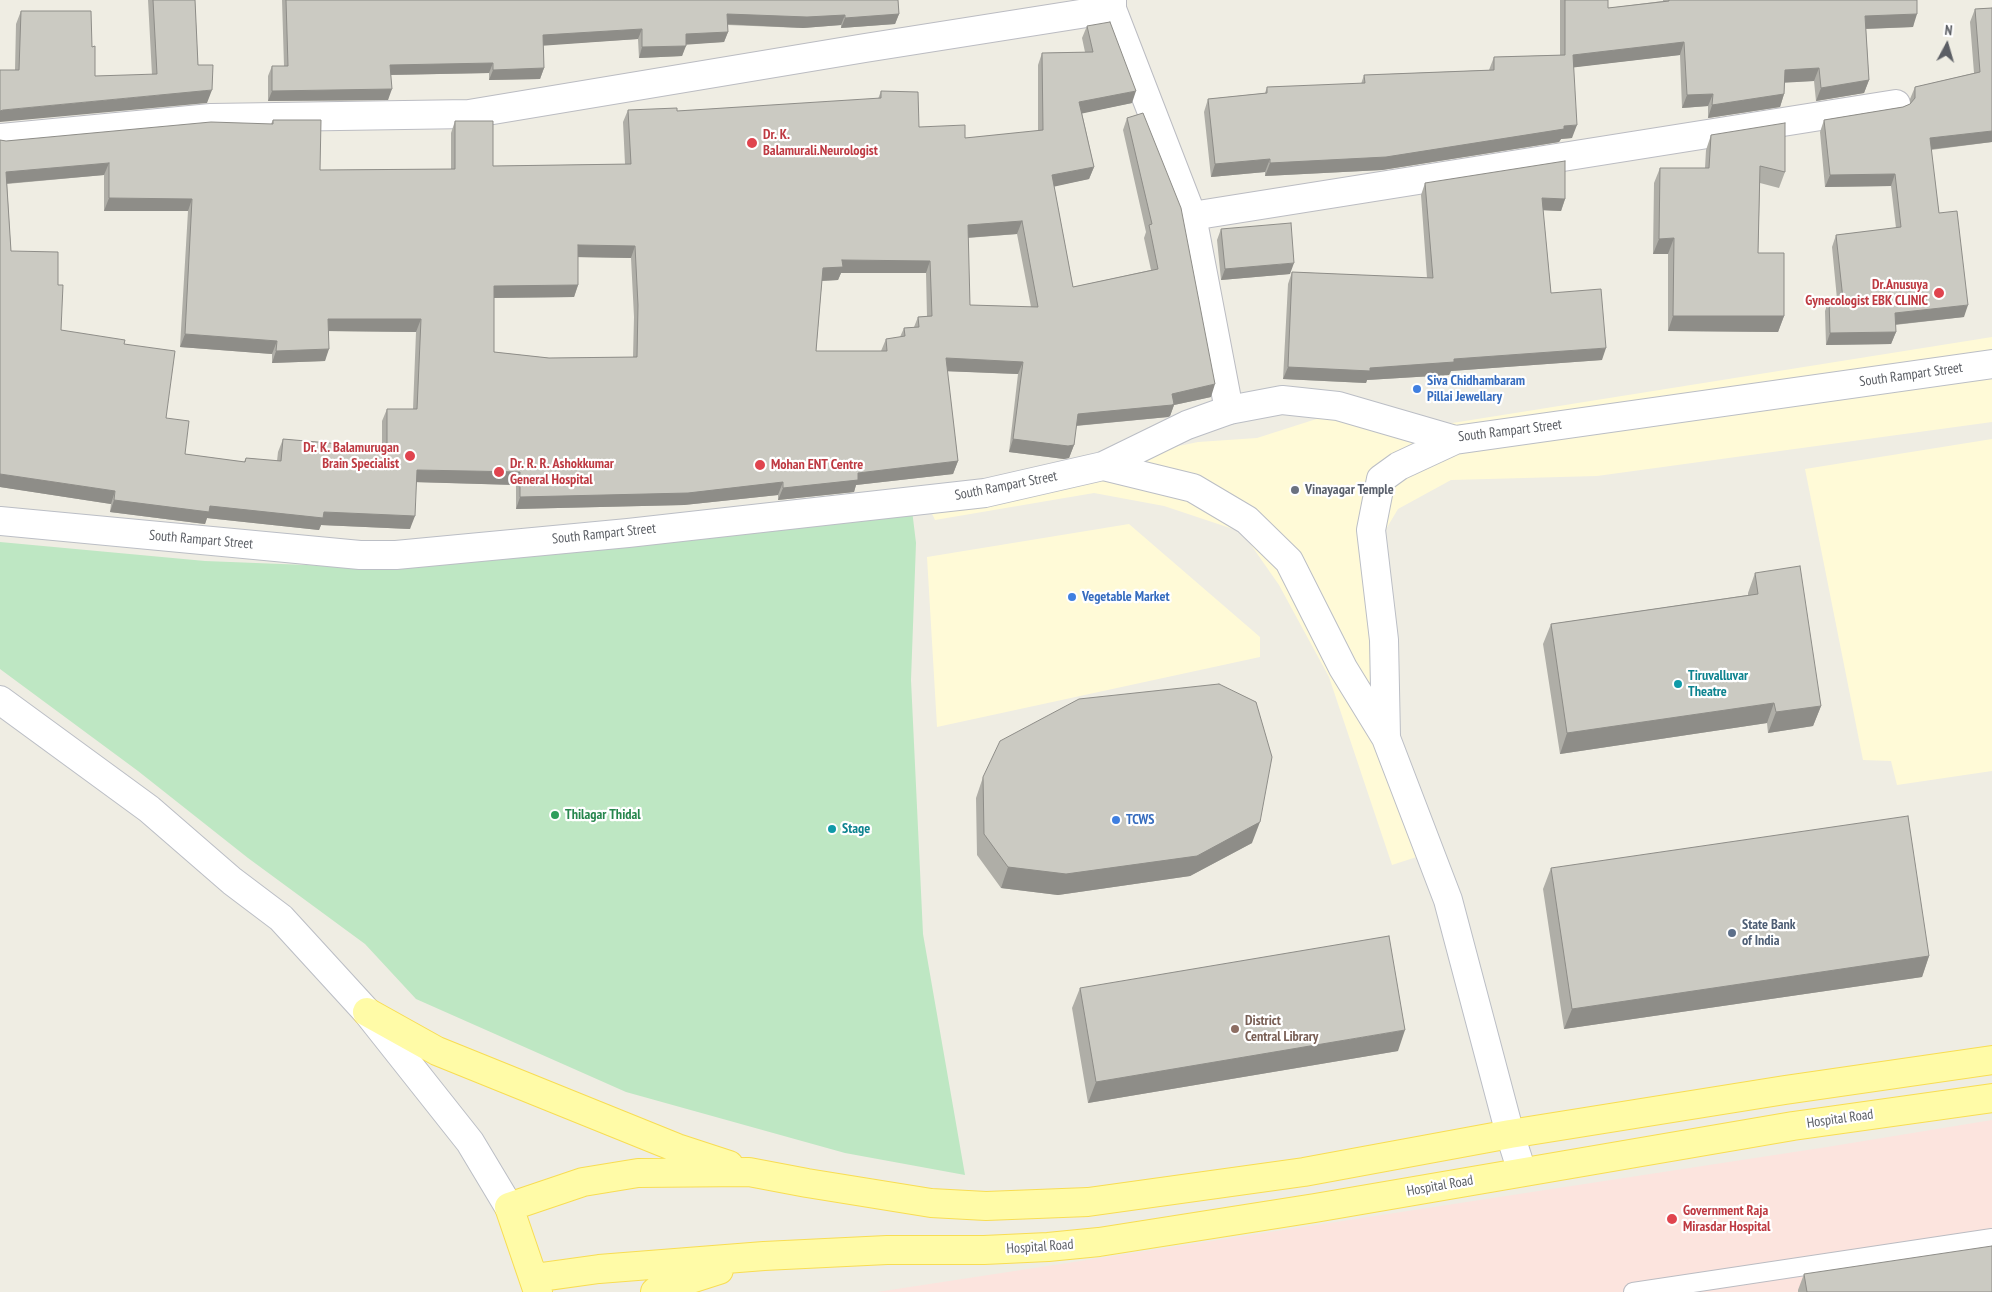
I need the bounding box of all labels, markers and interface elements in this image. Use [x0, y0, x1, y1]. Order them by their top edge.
north arrow [1922, 20, 1972, 70]
text: N [1944, 21, 1953, 39]
place label: Dr. K. Balamurali.Neurologist [763, 127, 878, 160]
marker: Dr. K. Balamurali.Neurologist [745, 136, 759, 150]
place label: Dr.Anusuya Gynecologist EBK CLINIC [1805, 277, 1928, 310]
marker: Dr.Anusuya Gynecologist EBK CLINIC [1932, 286, 1946, 300]
street label: South Rampart Street [1858, 359, 1964, 391]
place label: Siva Chidhambaram Pillai Jewellary [1427, 373, 1525, 406]
marker: Siva Chidhambaram Pillai Jewellary [1411, 383, 1423, 395]
street label: South Rampart Street [1457, 416, 1563, 446]
place label: Dr. K. Balamurugan Brain Specialist [303, 440, 399, 472]
marker: Dr. K. Balamurugan Brain Specialist [403, 449, 417, 463]
place label: Dr. R. R. Ashokkumar General Hospital [510, 456, 614, 488]
place label: Mohan ENT Centre [771, 457, 863, 473]
marker: Mohan ENT Centre [753, 458, 767, 472]
marker: Dr. R. R. Ashokkumar General Hospital [492, 465, 506, 479]
street label: South Rampart Street [953, 468, 1059, 504]
place label: Vinayagar Temple [1305, 482, 1394, 498]
marker: Vinayagar Temple [1289, 484, 1301, 496]
street label: South Rampart Street [551, 520, 657, 548]
street label: South Rampart Street [148, 527, 254, 553]
place label: Vegetable Market [1082, 589, 1170, 605]
marker: Vegetable Market [1066, 591, 1078, 603]
place label: Tiruvalluvar Theatre [1688, 668, 1748, 700]
marker: Tiruvalluvar Theatre [1672, 678, 1684, 690]
place label: Thilagar Thidal [565, 807, 641, 823]
marker: Thilagar Thidal [549, 809, 561, 821]
place label: TCWS [1126, 812, 1154, 828]
marker: TCWS [1110, 814, 1122, 826]
place label: Stage [842, 821, 870, 837]
marker: Stage [826, 823, 838, 835]
place label: State Bank of India [1742, 917, 1796, 950]
marker: State Bank of India [1726, 927, 1738, 939]
place label: District Central Library [1245, 1013, 1318, 1046]
marker: District Central Library [1229, 1023, 1241, 1035]
street label: Hospital Road [1806, 1106, 1874, 1132]
street label: Hospital Road [1406, 1172, 1474, 1200]
place label: Government Raja Mirasdar Hospital [1683, 1203, 1770, 1236]
marker: Government Raja Mirasdar Hospital [1665, 1212, 1679, 1226]
street label: Hospital Road [1006, 1236, 1074, 1258]

